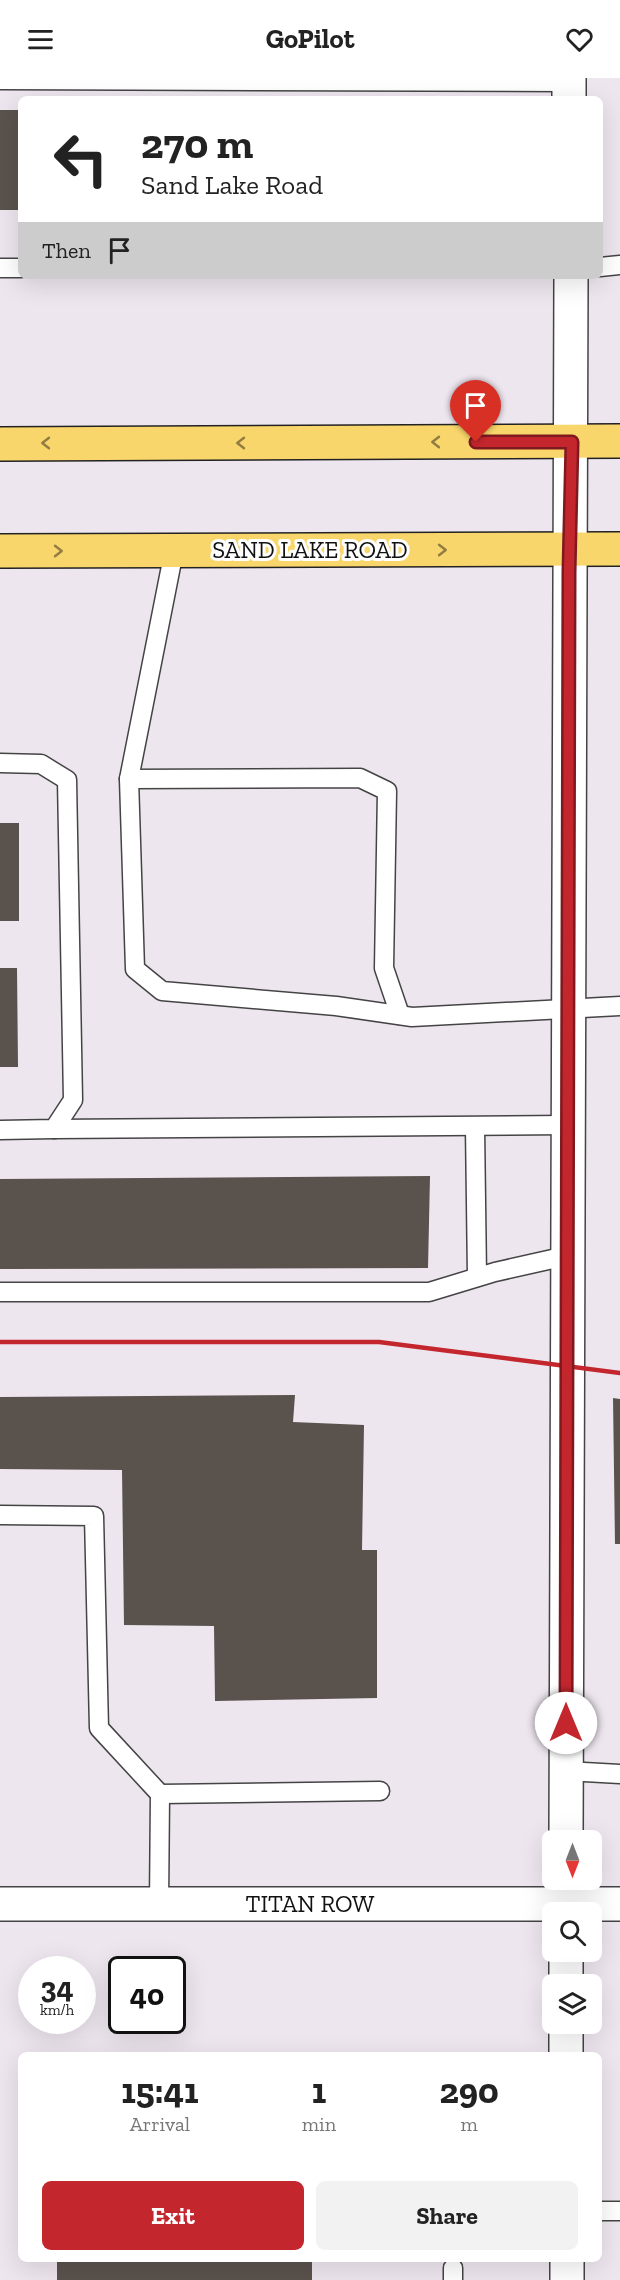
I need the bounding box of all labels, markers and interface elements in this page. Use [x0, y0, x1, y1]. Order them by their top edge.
icon: menu [24, 23, 57, 56]
text: GoPilot [266, 23, 354, 55]
icon: heart [563, 23, 596, 56]
text: 270 m [141, 118, 253, 169]
icon: left [42, 120, 120, 198]
text: Sand Lake Road [141, 169, 323, 201]
icon: arrive [103, 234, 136, 267]
text: Then [42, 237, 91, 264]
pin [450, 380, 501, 442]
icon: arrive [459, 389, 492, 422]
one-way arrow [431, 436, 440, 448]
one-way arrow [41, 437, 50, 449]
one-way arrow [236, 437, 245, 449]
street label: SAND LAKE ROAD [212, 535, 408, 564]
one-way arrow [438, 544, 447, 556]
one-way arrow [54, 545, 63, 557]
position arrow [534, 1691, 598, 1755]
north arrow [542, 1830, 602, 1890]
map controls [542, 1830, 602, 2034]
street label: TITAN ROW [246, 1889, 375, 1918]
button: search [542, 1902, 602, 1962]
speed limit sign: 40 [108, 1956, 186, 2034]
text: 34 [40, 1970, 74, 2006]
button: layers [542, 1974, 602, 2034]
text: km/h [40, 2001, 74, 2019]
text: 15:41 [121, 2069, 199, 2112]
text: 1 [312, 2069, 326, 2112]
text: 290 [439, 2069, 499, 2112]
text: Arrival [130, 2112, 190, 2136]
text: min [302, 2112, 336, 2136]
text: m [460, 2112, 478, 2136]
button: Exit [42, 2181, 304, 2250]
button: Share [316, 2181, 578, 2250]

